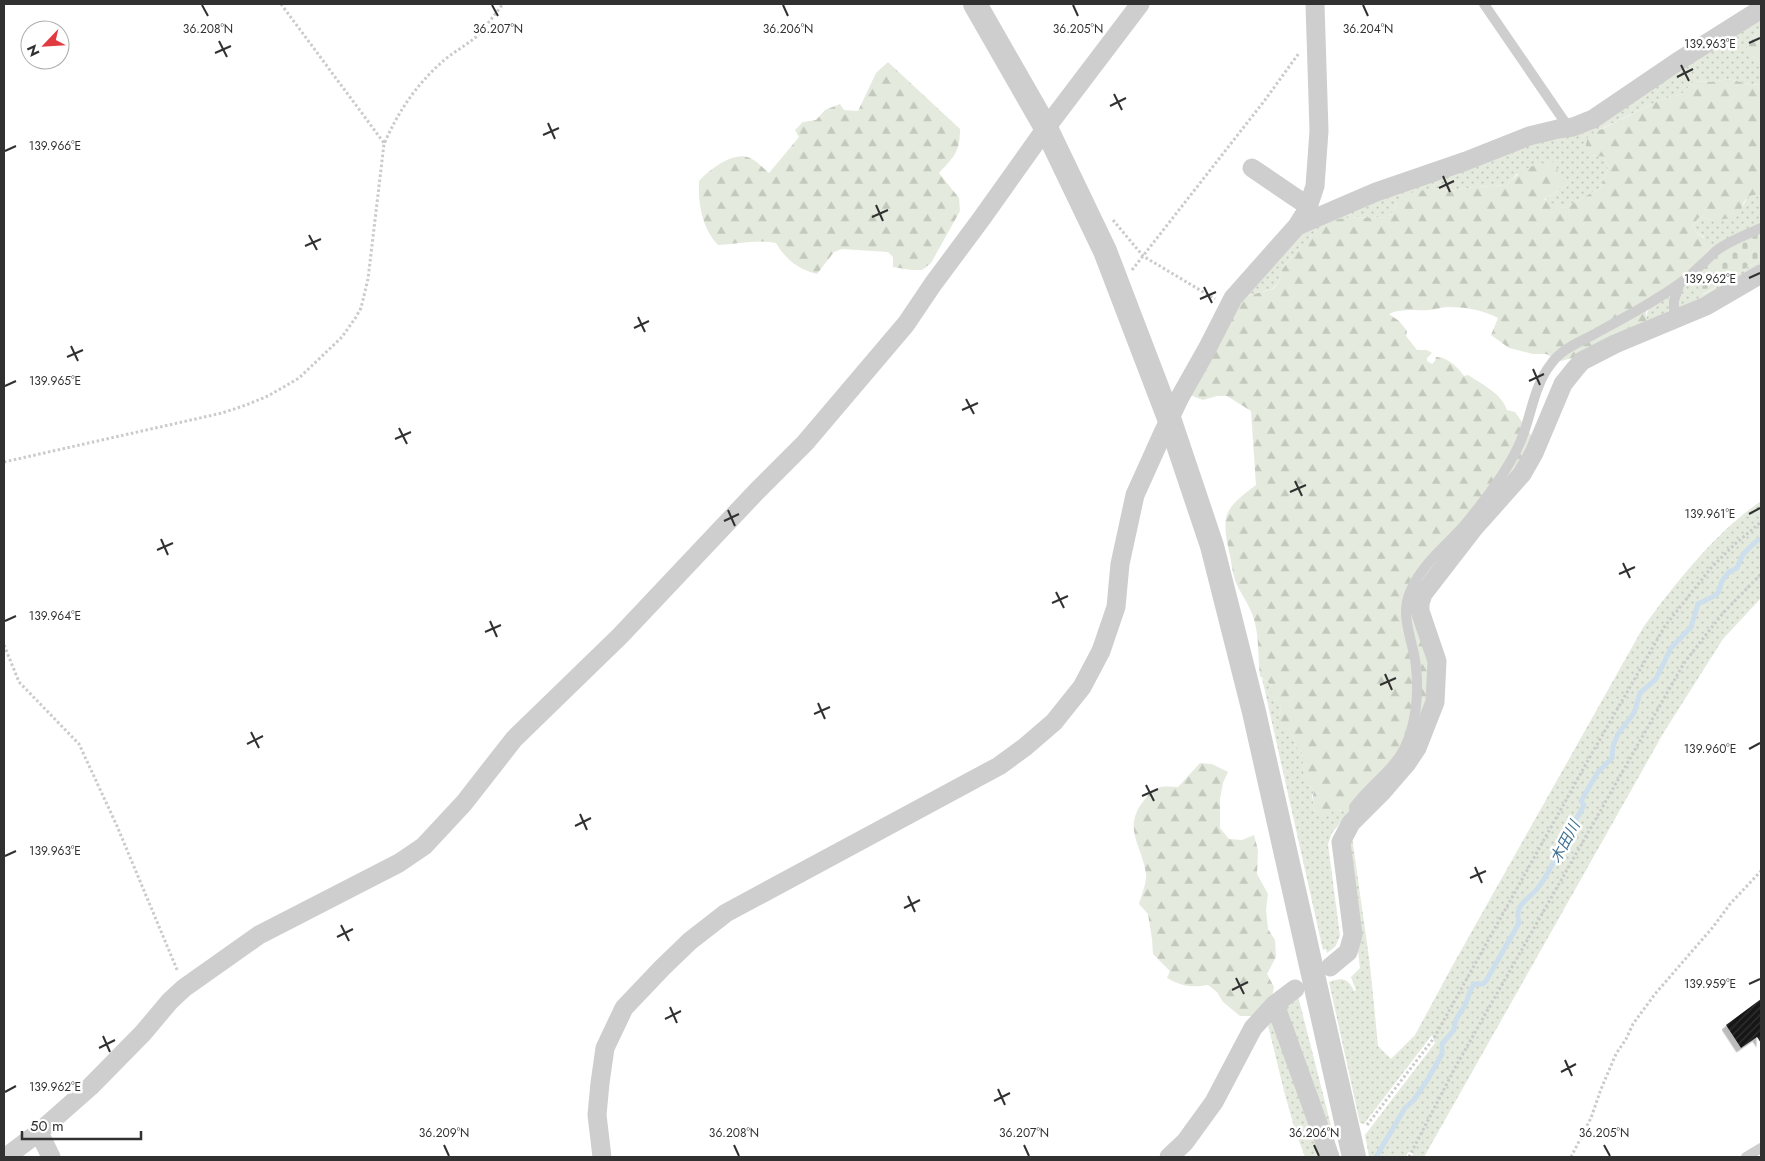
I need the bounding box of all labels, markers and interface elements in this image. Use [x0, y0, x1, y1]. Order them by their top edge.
north arrow [20, 20, 70, 70]
text: 36.208°N [183, 20, 233, 38]
text: 36.207°N [473, 20, 523, 38]
text: 36.206°N [763, 20, 813, 38]
text: 36.205°N [1053, 20, 1103, 38]
text: 36.204°N [1343, 20, 1393, 38]
text: 139.963°E [1684, 35, 1736, 53]
text: N [22, 41, 45, 60]
text: 139.966°E [29, 137, 81, 155]
text: 139.962°E [1684, 270, 1736, 288]
text: 139.965°E [29, 372, 81, 390]
text: 139.961°E [1685, 505, 1735, 523]
text: 139.964°E [29, 607, 81, 625]
text: 139.960°E [1684, 740, 1736, 758]
water label: 木田川 [1545, 815, 1586, 867]
text: 139.963°E [29, 842, 81, 860]
text: 139.959°E [1684, 975, 1736, 993]
text: 139.962°E [29, 1078, 81, 1096]
scale bar [22, 1108, 141, 1140]
text: 50 m [30, 1115, 64, 1137]
text: 36.209°N [419, 1124, 469, 1142]
text: 36.208°N [709, 1124, 759, 1142]
text: 36.207°N [999, 1124, 1049, 1142]
text: 36.206°N [1289, 1124, 1339, 1142]
text: 36.205°N [1579, 1124, 1629, 1142]

